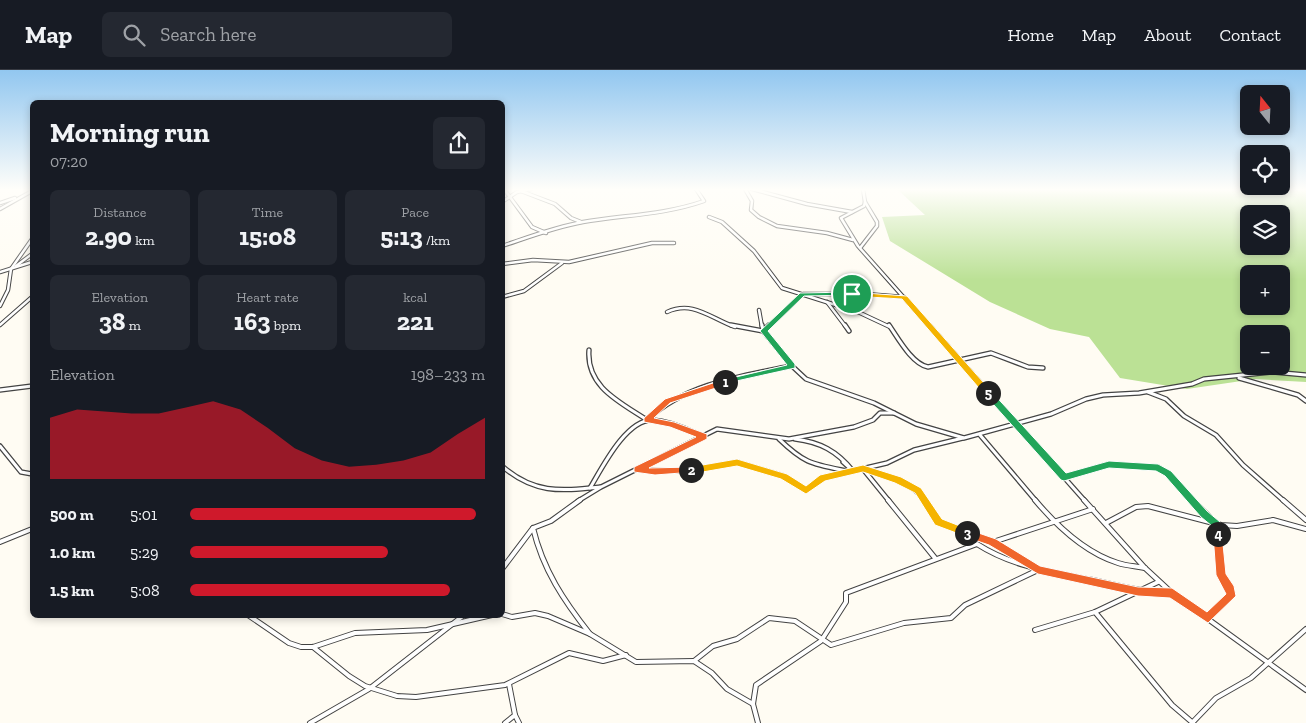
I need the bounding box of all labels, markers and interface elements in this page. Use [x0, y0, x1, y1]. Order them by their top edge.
search box [102, 12, 452, 57]
text: Map [25, 20, 72, 49]
icon: search [120, 21, 148, 49]
text: Search here [160, 23, 257, 46]
text: Home [1007, 24, 1054, 46]
text: Map [1082, 24, 1116, 46]
text: About [1144, 24, 1191, 46]
text: Contact [1219, 24, 1281, 46]
north arrow [1240, 85, 1290, 135]
map controls [1240, 85, 1290, 375]
text: Morning run [50, 116, 210, 149]
button: share [433, 117, 485, 169]
button: locate [1240, 145, 1290, 195]
text: 07:20 [50, 152, 88, 171]
text: Distance [93, 204, 146, 221]
text: Time [252, 204, 283, 221]
text: Pace [401, 204, 429, 221]
button: layers [1240, 205, 1290, 255]
text: 2.90 [85, 221, 132, 251]
text: 15:08 [239, 221, 296, 251]
text: 5:13 [380, 221, 423, 251]
text: km [132, 232, 155, 249]
text: /km [423, 232, 450, 249]
button: + [1240, 265, 1290, 315]
pin [831, 273, 873, 315]
icon: arrive [838, 280, 866, 308]
text: Elevation [92, 289, 148, 306]
text: Heart rate [236, 289, 299, 306]
text: kcal [403, 289, 427, 306]
text: 38 [99, 306, 126, 336]
text: 163 [234, 306, 271, 336]
text: 221 [397, 306, 434, 336]
text: m [126, 317, 141, 334]
text: bpm [271, 317, 301, 334]
button: − [1240, 325, 1290, 375]
text: Elevation [50, 365, 115, 384]
text: 198–233 m [411, 365, 485, 384]
pin: 1 [712, 370, 738, 394]
text: 1 [723, 374, 728, 391]
pin: 5 [976, 380, 1000, 406]
text: 5 [985, 385, 992, 402]
pin: 2 [678, 458, 704, 482]
text: 2 [688, 462, 695, 479]
text: 500 m [50, 505, 94, 524]
text: 5:01 [130, 505, 157, 524]
pin: 3 [954, 520, 980, 546]
pin: 4 [1206, 522, 1230, 546]
text: 3 [964, 525, 971, 542]
text: 4 [1215, 526, 1222, 543]
text: 1.0 km [50, 543, 95, 562]
text: 5:29 [130, 543, 159, 562]
text: 1.5 km [50, 581, 94, 600]
text: 5:08 [130, 581, 160, 600]

